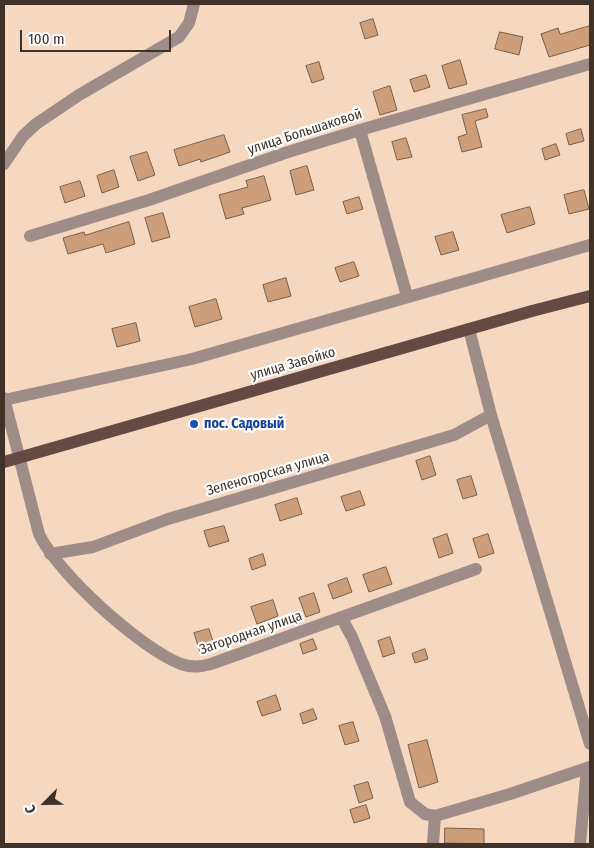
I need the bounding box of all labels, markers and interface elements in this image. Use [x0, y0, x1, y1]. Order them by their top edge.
scale bar [22, 20, 174, 52]
text: 100 m [28, 30, 65, 48]
street label: улица Большаковой [246, 106, 364, 158]
street label: улица Завойко [249, 344, 337, 384]
place label: пос. Садовый [204, 416, 284, 432]
marker: пос. Садовый [188, 418, 200, 430]
street label: Зеленогорская улица [205, 448, 331, 500]
street label: Загородная улица [198, 608, 304, 658]
north arrow [20, 778, 70, 828]
text: С [21, 802, 40, 816]

